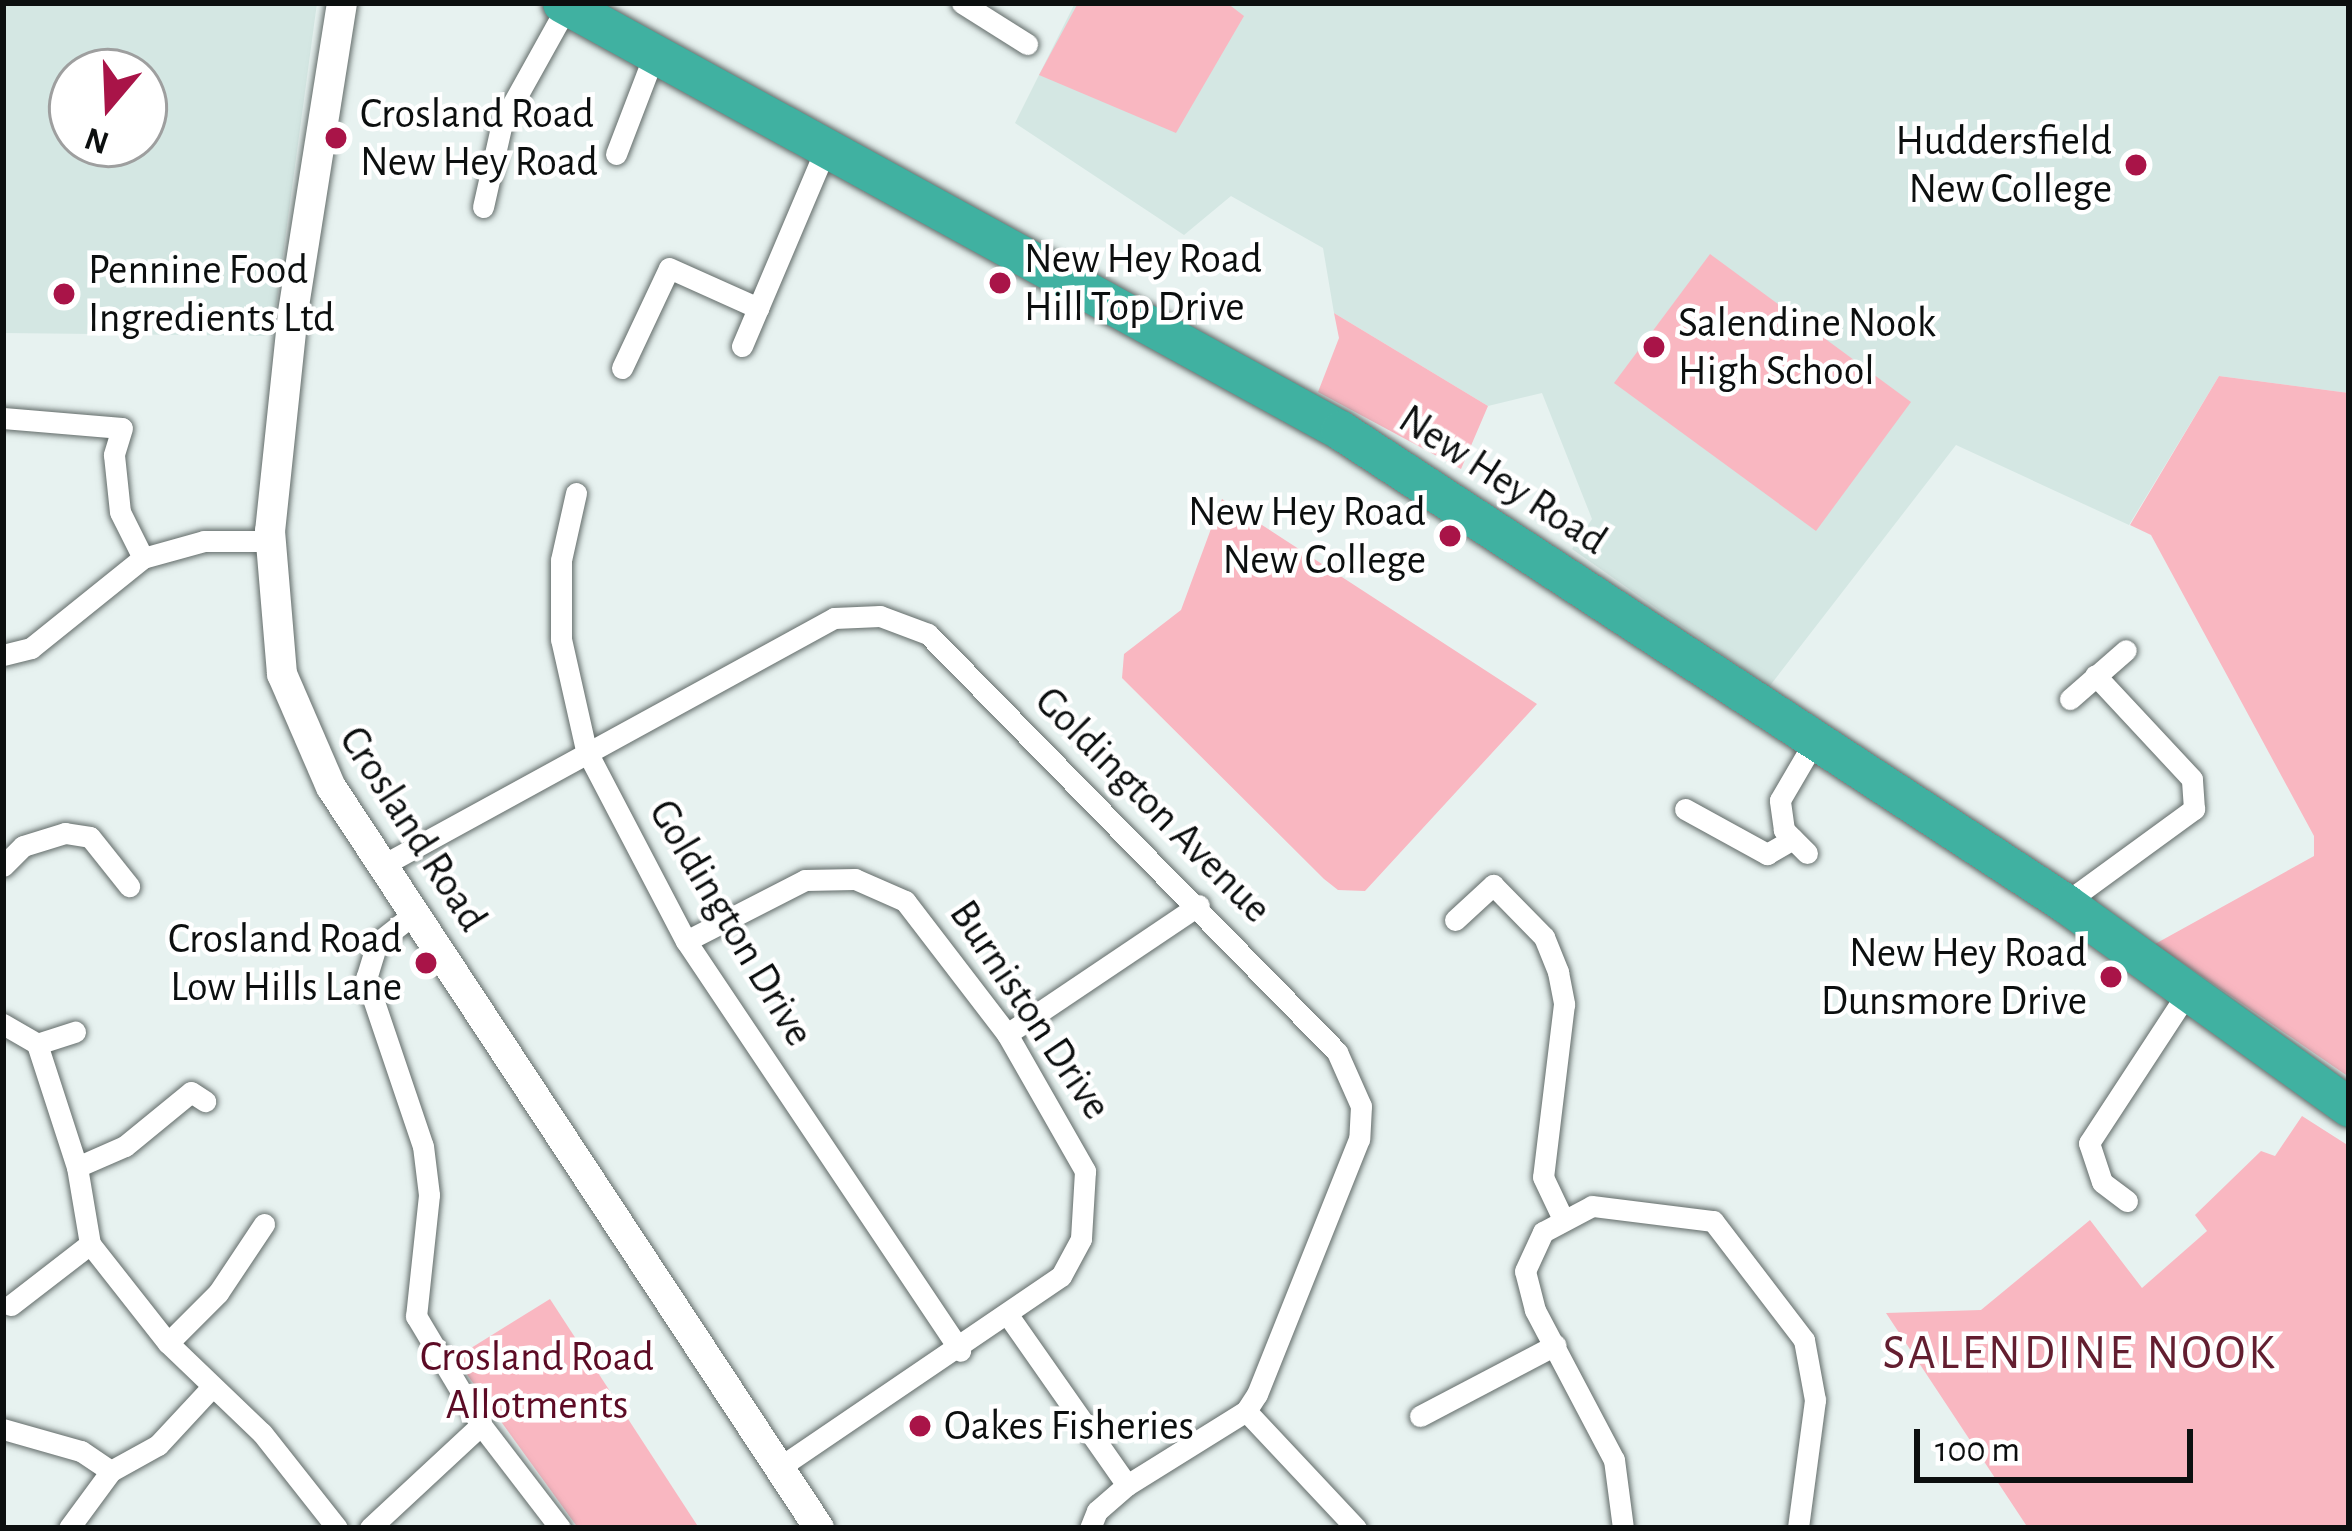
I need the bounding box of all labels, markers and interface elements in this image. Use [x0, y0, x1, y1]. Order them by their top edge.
north arrow [48, 48, 168, 168]
place label: Crosland Road New Hey Road [360, 89, 598, 188]
place label: Huddersfield New College [1896, 116, 2112, 214]
text: N [81, 120, 113, 159]
marker: Crosland Road New Hey Road [323, 125, 349, 151]
marker: Huddersfield New College [2123, 152, 2149, 178]
place label: New Hey Road Hill Top Drive [1024, 234, 1262, 332]
place label: Pennine Food Ingredients Ltd [88, 245, 335, 344]
marker: New Hey Road Hill Top Drive [987, 270, 1013, 296]
marker: Pennine Food Ingredients Ltd [51, 281, 77, 307]
place label: Salendine Nook High School [1678, 298, 1936, 397]
marker: Salendine Nook High School [1641, 334, 1667, 360]
street label: New Hey Road [1389, 394, 1617, 566]
place label: New Hey Road New College [1188, 487, 1426, 586]
marker: New Hey Road New College [1437, 523, 1463, 549]
street label: Goldington Avenue [1024, 676, 1282, 934]
street label: Crosland Road [328, 717, 498, 941]
street label: Goldington Drive [638, 791, 824, 1055]
street label: Burniston Drive [938, 891, 1122, 1129]
place label: Crosland Road Low Hills Lane [168, 914, 402, 1012]
place label: New Hey Road Dunsmore Drive [1821, 928, 2087, 1026]
marker: Crosland Road Low Hills Lane [413, 950, 439, 976]
marker: New Hey Road Dunsmore Drive [2098, 964, 2124, 990]
district label: SALENDINE NOOK [1882, 1326, 2278, 1384]
park label: Crosland Road Allotments [420, 1332, 654, 1430]
place label: Oakes Fisheries [944, 1401, 1194, 1451]
scale bar [1920, 1405, 2199, 1479]
marker: Oakes Fisheries [907, 1413, 933, 1439]
text: 100 m [1935, 1432, 2020, 1468]

